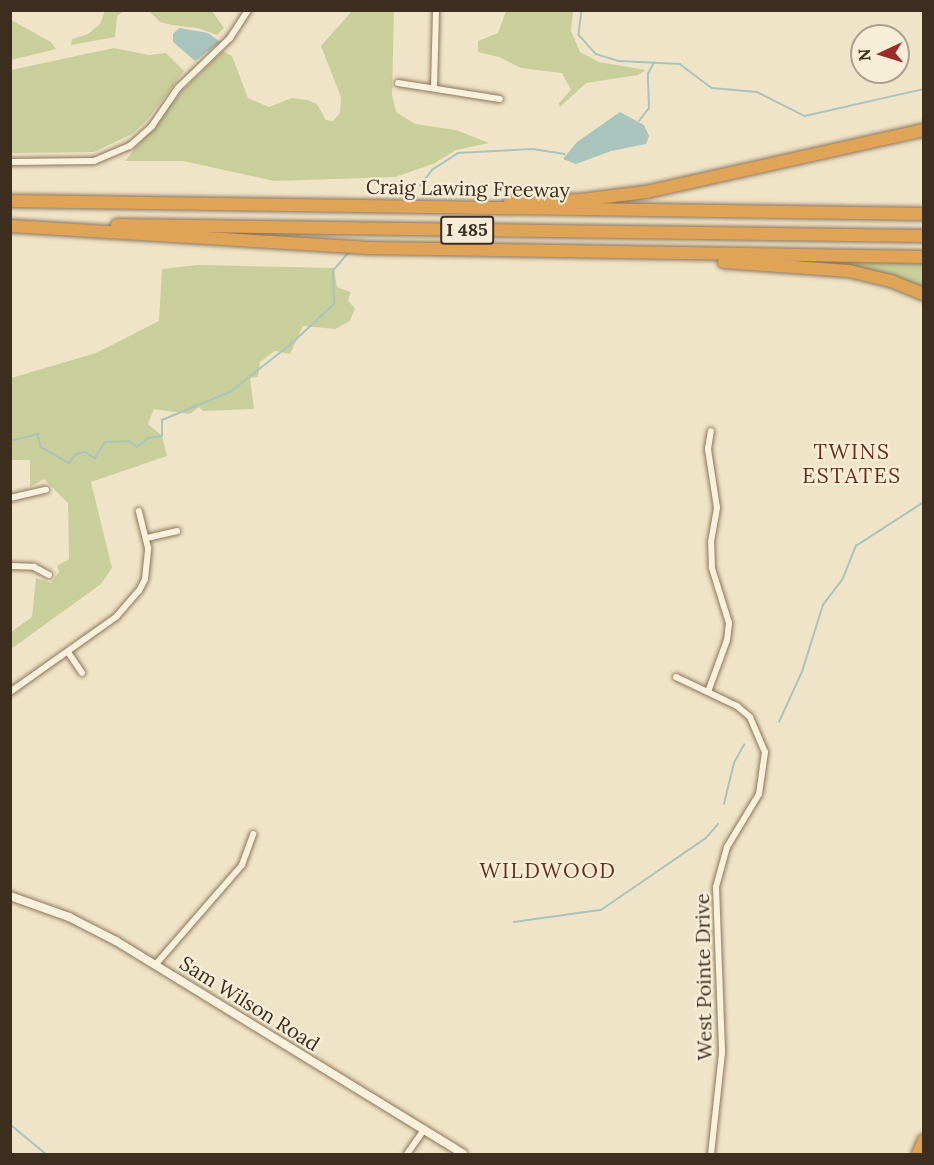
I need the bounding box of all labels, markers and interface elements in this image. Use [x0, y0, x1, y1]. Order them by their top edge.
north arrow [850, 24, 910, 84]
text: N [854, 48, 874, 62]
street label: Craig Lawing Freeway [366, 174, 570, 202]
road number: I 485 [440, 215, 494, 245]
district label: TWINS ESTATES [802, 439, 902, 489]
district label: WILDWOOD [480, 858, 616, 884]
street label: West Pointe Drive [690, 893, 716, 1061]
street label: Sam Wilson Road [176, 950, 324, 1056]

